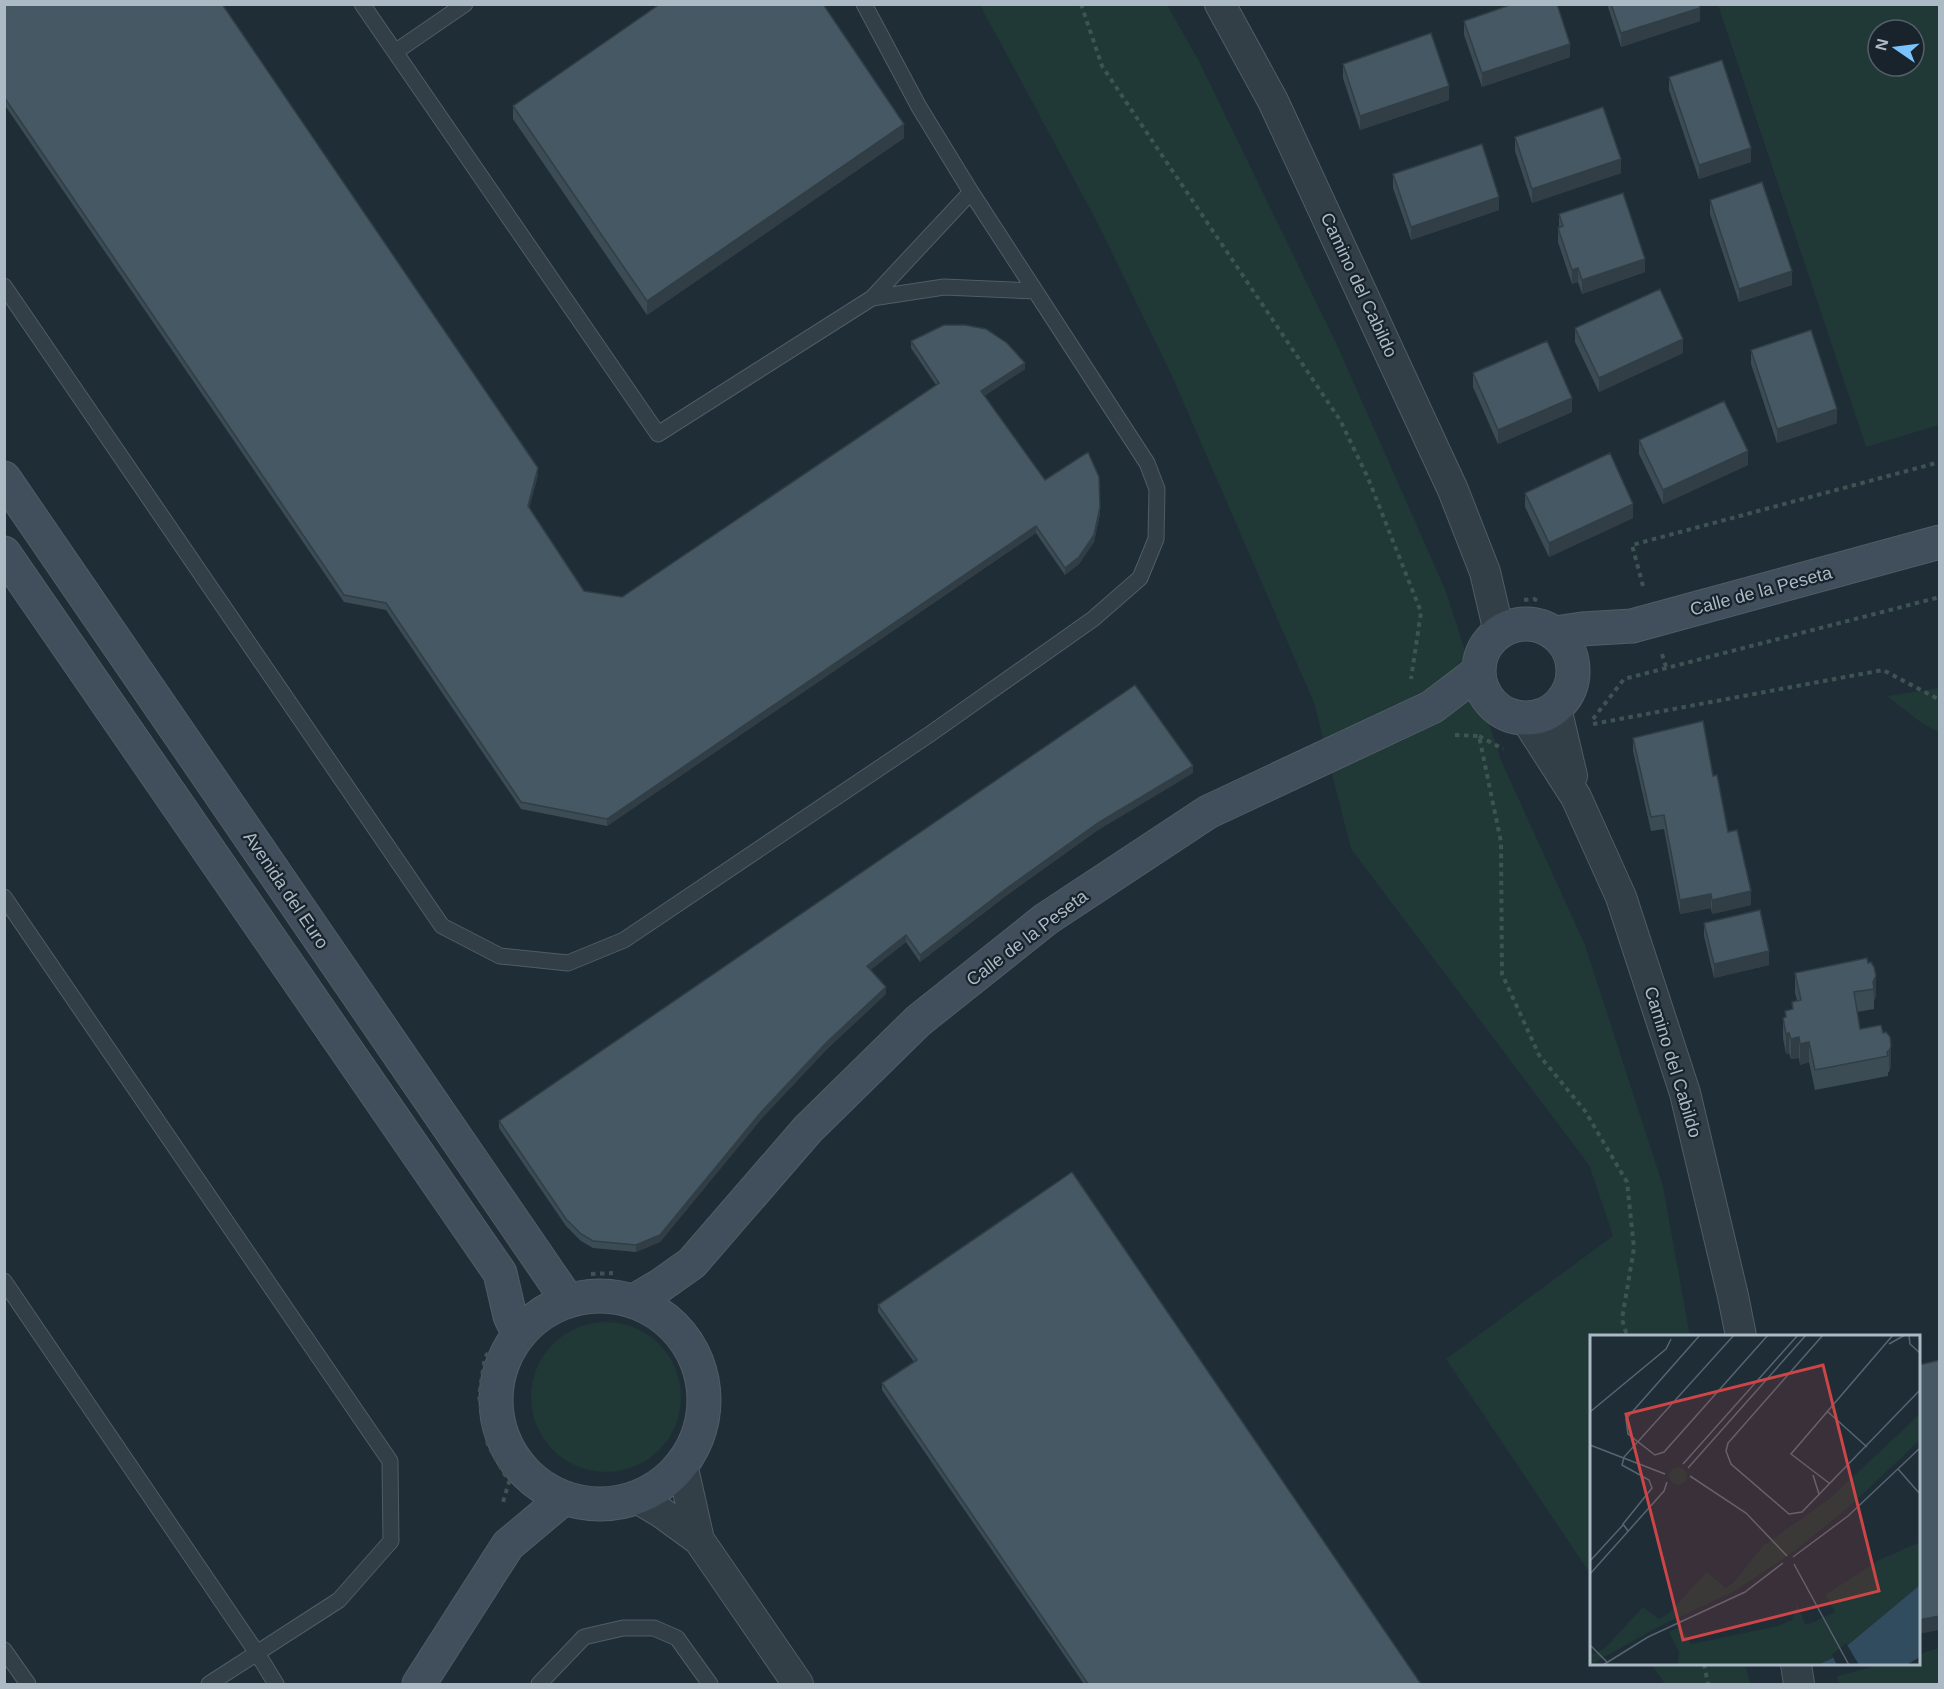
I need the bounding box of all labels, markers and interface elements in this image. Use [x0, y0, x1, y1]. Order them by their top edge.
north arrow [1866, 18, 1926, 78]
text: N [1872, 37, 1892, 52]
street label: Camino del Cabildo [1317, 210, 1401, 360]
street label: Calle de la Peseta [1688, 562, 1835, 620]
street label: Avenida del Euro [239, 828, 333, 952]
street label: Calle de la Peseta [963, 885, 1092, 990]
street label: Camino del Cabildo [1640, 984, 1706, 1140]
inset map [1590, 1335, 1920, 1665]

